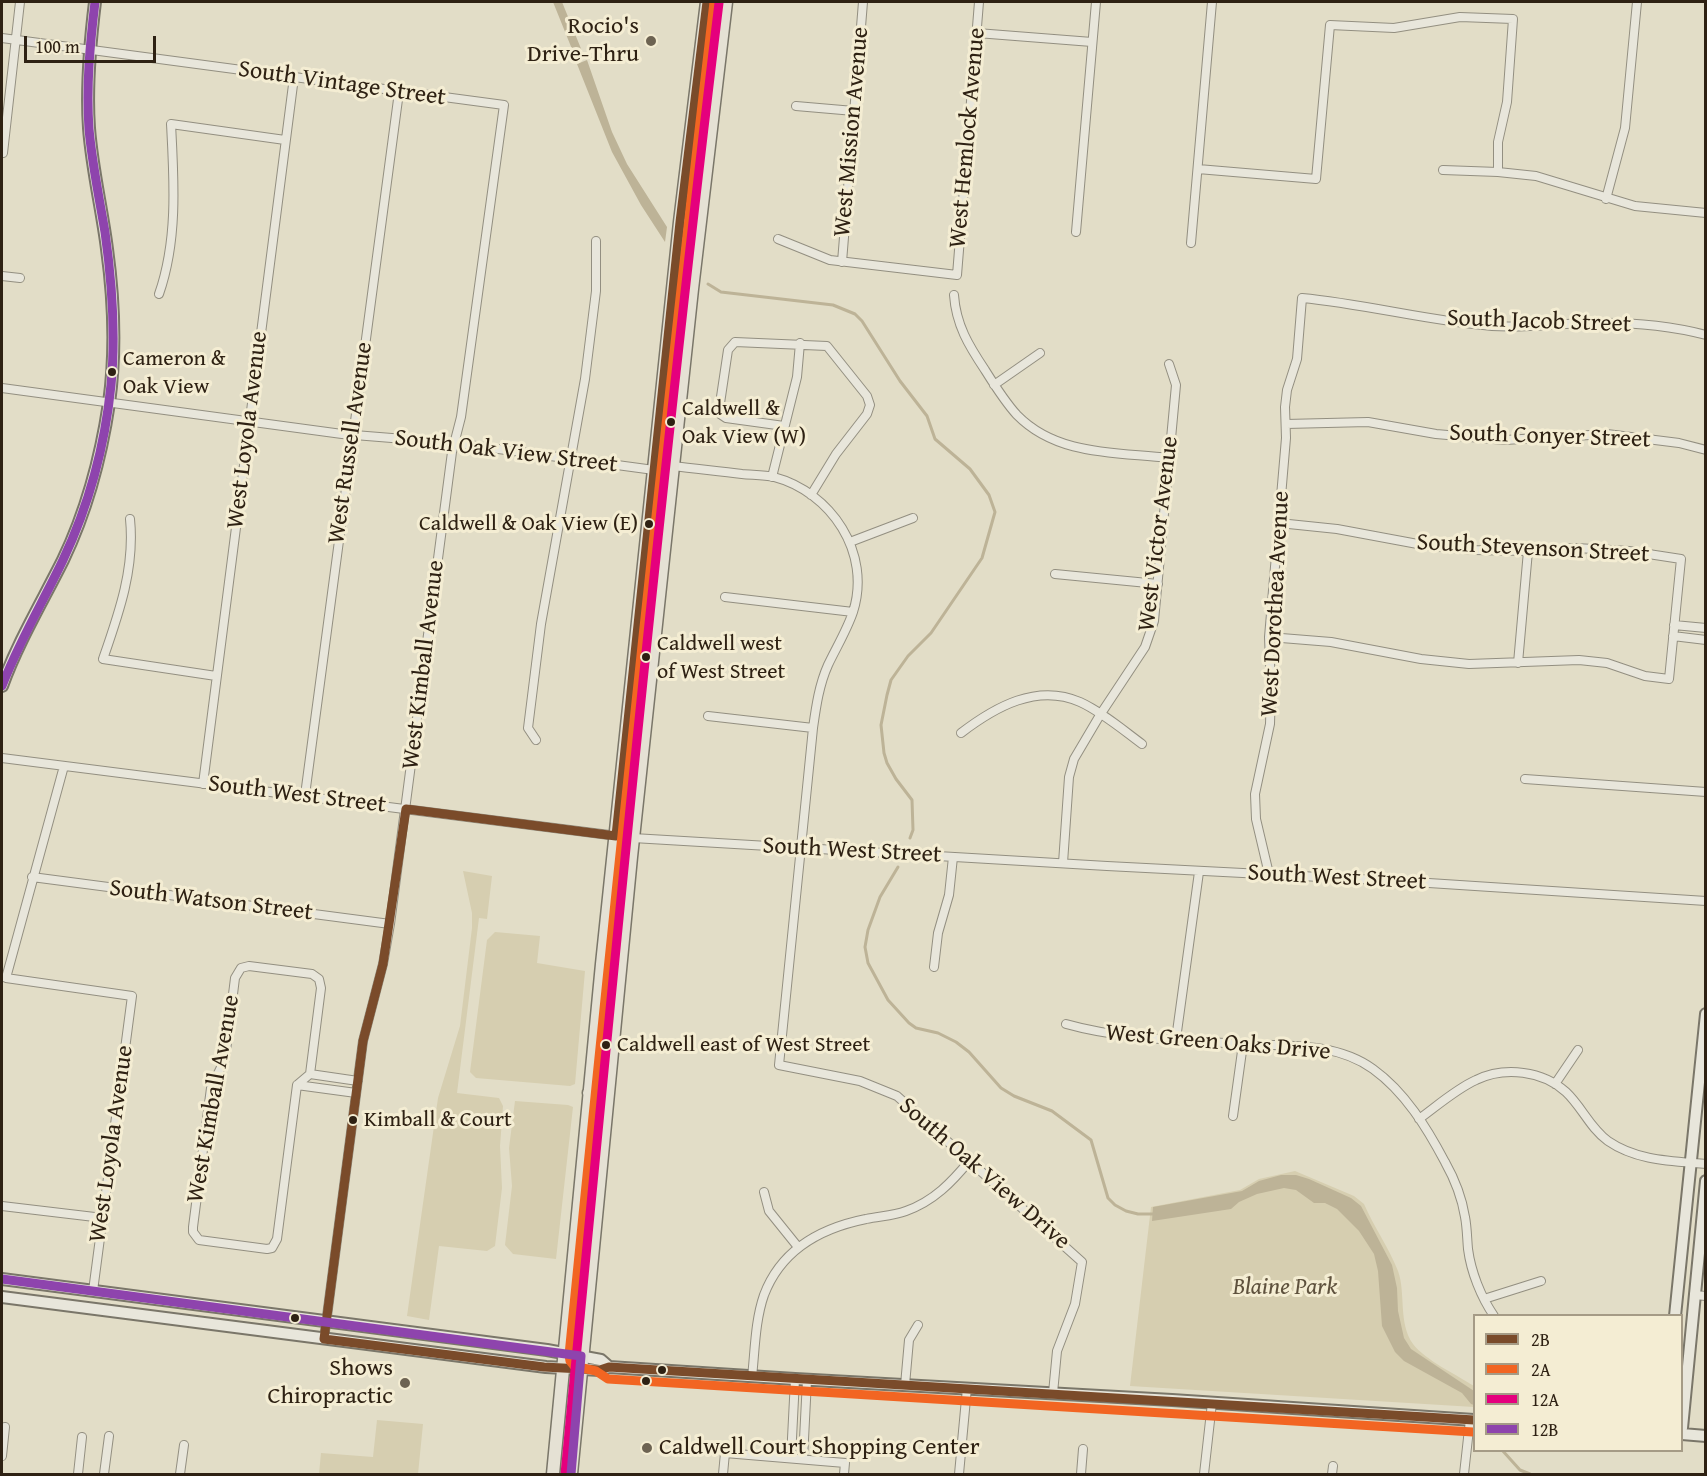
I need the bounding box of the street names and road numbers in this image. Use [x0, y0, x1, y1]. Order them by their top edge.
street label: West Mission Avenue [828, 26, 876, 238]
street label: West Hemlock Avenue [944, 27, 992, 249]
street label: South Vintage Street [236, 55, 448, 113]
street label: South Jacob Street [1446, 304, 1632, 340]
street label: West Loyola Avenue [222, 330, 274, 530]
street label: West Russell Avenue [323, 340, 379, 546]
street label: South Conyer Street [1449, 419, 1651, 455]
street label: South Oak View Street [393, 424, 619, 480]
street label: West Victor Avenue [1133, 435, 1185, 633]
street label: West Dorothea Avenue [1256, 490, 1296, 718]
street label: South Stevenson Street [1416, 529, 1650, 569]
street label: West Kimball Avenue [397, 559, 451, 771]
street label: South West Street [206, 770, 388, 820]
street label: South West Street [762, 832, 942, 870]
street label: South West Street [1247, 859, 1427, 897]
street label: South Watson Street [108, 874, 314, 928]
street label: West Kimball Avenue [182, 993, 246, 1205]
street label: West Green Oaks Drive [1104, 1019, 1332, 1067]
street label: West Loyola Avenue [84, 1044, 140, 1244]
street label: South Oak View Drive [892, 1092, 1076, 1256]

